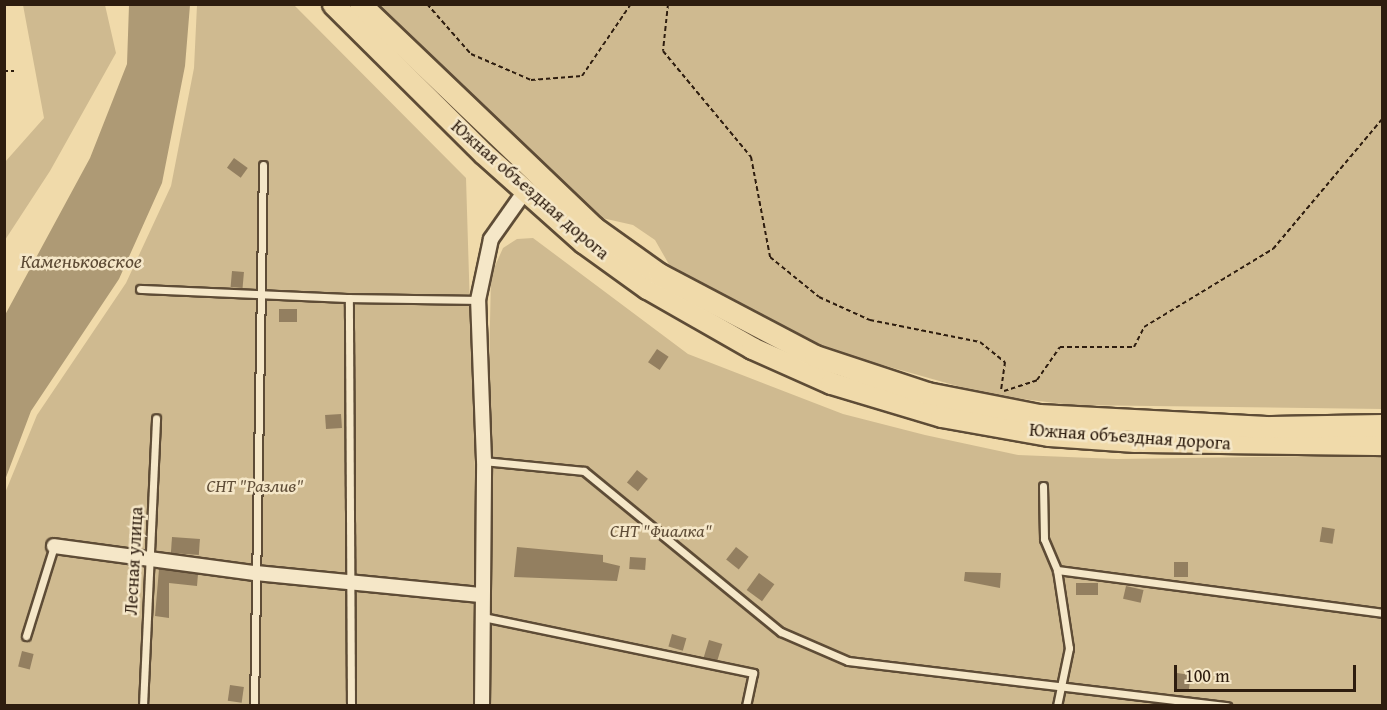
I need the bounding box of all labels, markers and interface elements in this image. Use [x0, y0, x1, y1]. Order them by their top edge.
street label: Южная объездная дорога [447, 116, 613, 264]
water label: Каменьковское [20, 248, 142, 272]
street label: Южная объездная дорога [1029, 419, 1231, 455]
park label: СНТ "Разлив" [206, 475, 304, 497]
street label: Лесная улица [120, 506, 148, 616]
park label: СНТ "Фиалка" [610, 520, 712, 542]
scale bar [1177, 653, 1358, 691]
text: 100 m [1185, 662, 1230, 689]

